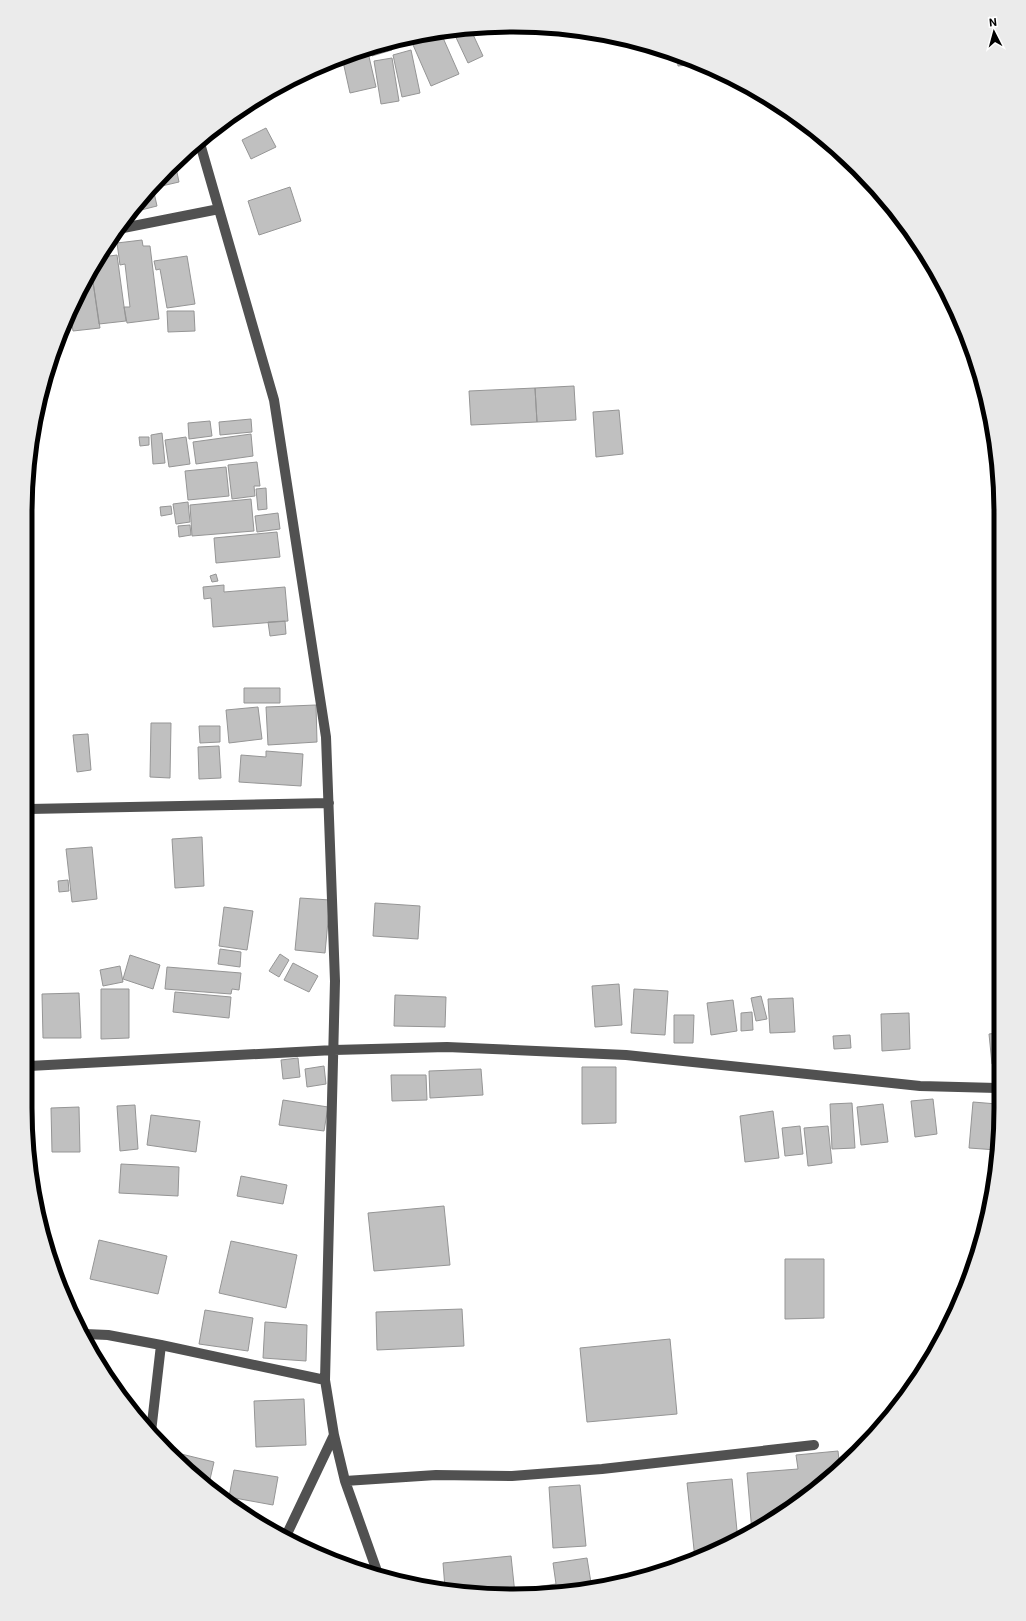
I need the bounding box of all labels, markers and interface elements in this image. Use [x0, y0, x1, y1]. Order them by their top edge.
north arrow [974, 12, 1014, 52]
text: N [988, 16, 998, 29]

